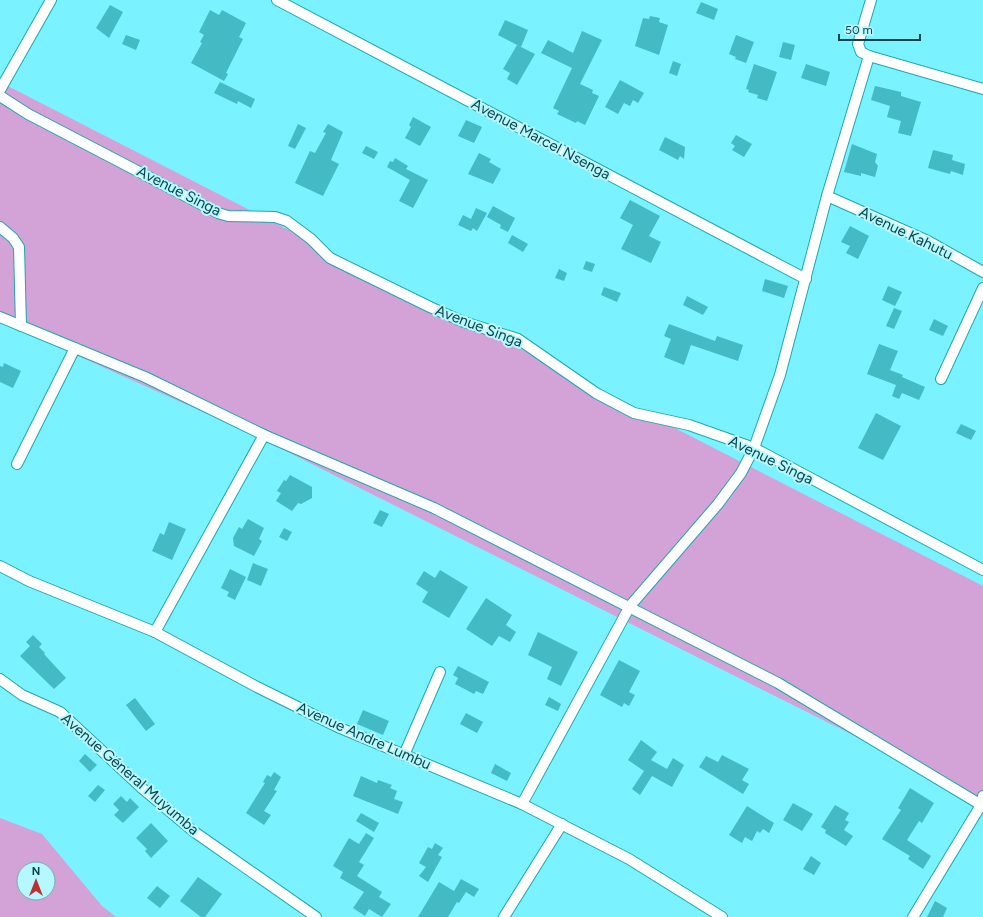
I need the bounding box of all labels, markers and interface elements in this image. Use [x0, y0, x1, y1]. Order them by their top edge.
scale bar [839, 16, 920, 42]
text: 50 m [845, 23, 873, 37]
street label: Avenue Marcel Nsenga [468, 95, 614, 183]
street label: Avenue Singa [134, 162, 224, 220]
street label: Avenue Kahutu [856, 203, 956, 263]
street label: Avenue Singa [433, 301, 525, 351]
street label: Avenue Singa [726, 432, 816, 488]
street label: Avenue Andre Lumbu [294, 698, 434, 774]
street label: Avenue Géneral Muyumba [57, 709, 203, 839]
north arrow [16, 861, 56, 901]
text: N [32, 865, 40, 878]

